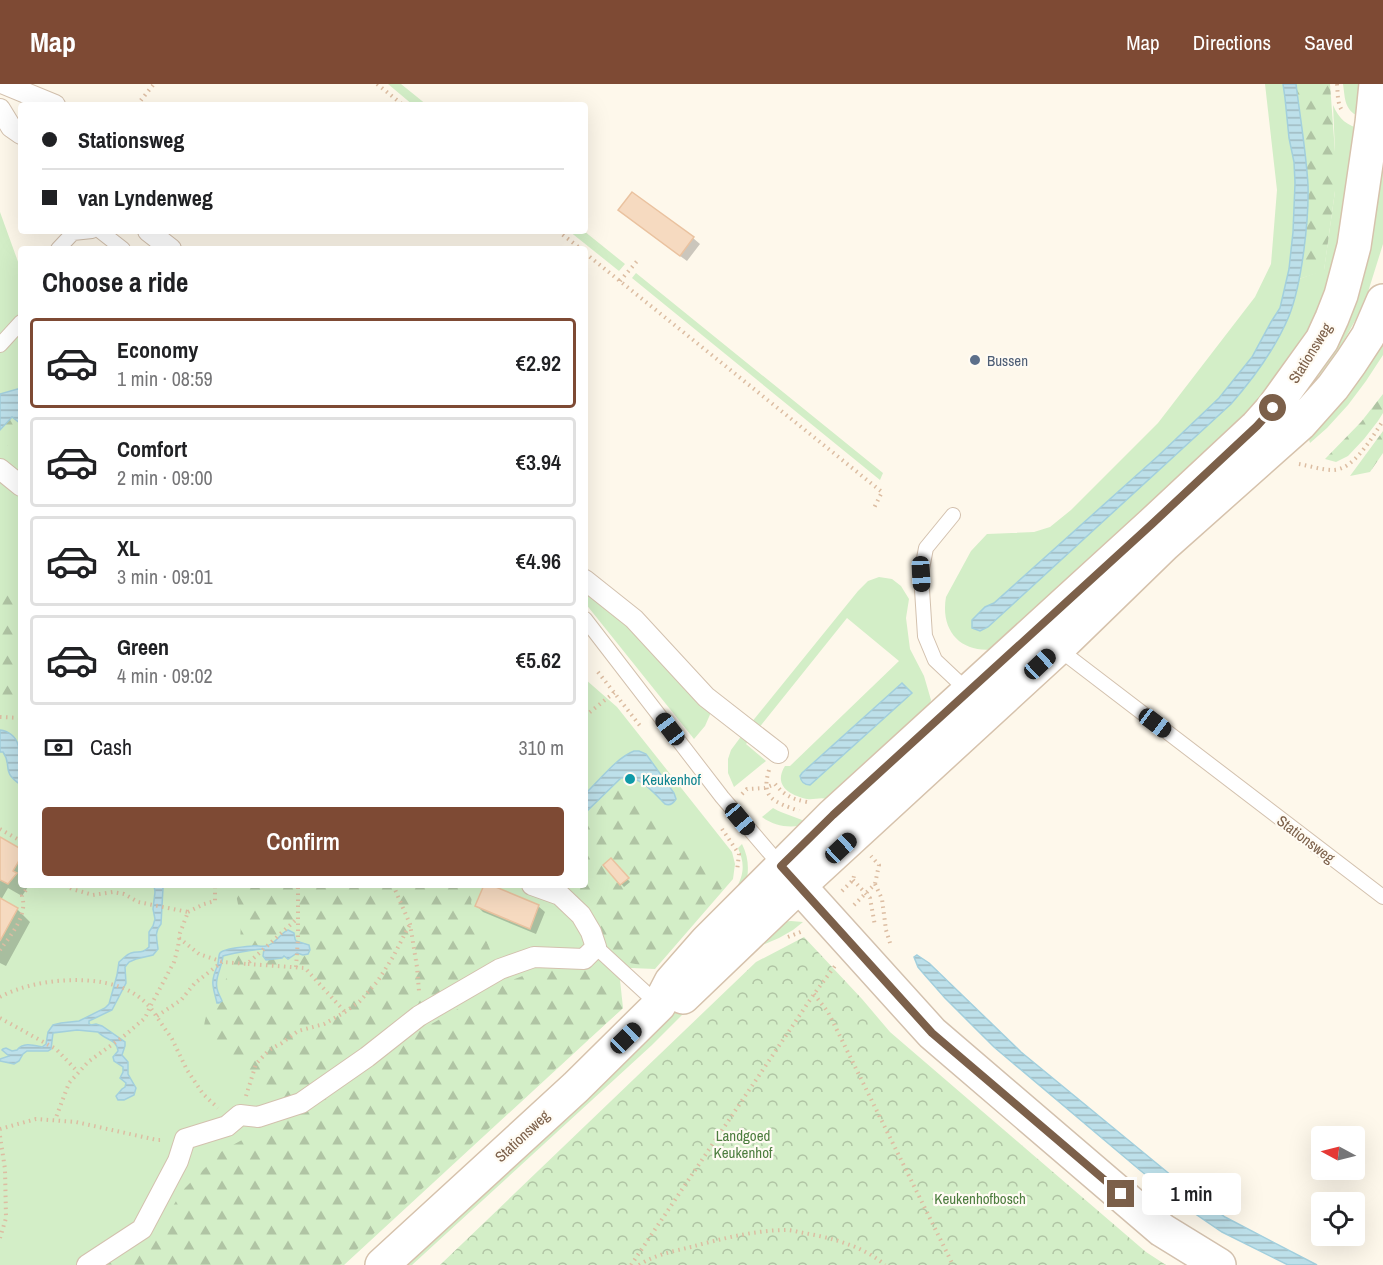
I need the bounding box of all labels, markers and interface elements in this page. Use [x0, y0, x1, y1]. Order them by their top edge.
text: Map [30, 23, 76, 61]
text: Map [1126, 28, 1160, 57]
text: Directions [1193, 28, 1271, 57]
text: Saved [1304, 28, 1353, 57]
text: Stationsweg [78, 125, 184, 155]
text: van Lyndenweg [78, 183, 213, 213]
text: Choose a ride [42, 264, 188, 300]
street label: Stationsweg [1283, 319, 1337, 387]
text: Economy [117, 335, 198, 365]
icon: car [45, 336, 99, 390]
text: €2.92 [516, 348, 561, 378]
place label: Bussen [987, 350, 1028, 371]
marker: Bussen [968, 353, 982, 367]
text: 1 min · 08:59 [117, 365, 213, 392]
route start [1259, 394, 1286, 421]
text: Comfort [117, 434, 187, 464]
icon: car [45, 435, 99, 489]
text: €3.94 [516, 447, 561, 477]
text: 2 min · 09:00 [117, 464, 213, 491]
text: XL [117, 533, 140, 563]
icon: car [45, 534, 99, 588]
text: €4.96 [516, 546, 561, 576]
car [911, 556, 931, 592]
text: 3 min · 09:01 [117, 563, 213, 590]
text: Green [117, 632, 169, 662]
icon: car [45, 633, 99, 687]
text: €5.62 [516, 645, 561, 675]
car [1021, 645, 1059, 683]
text: 4 min · 09:02 [117, 662, 213, 689]
car [1135, 705, 1175, 741]
car [652, 709, 688, 749]
icon: cash [42, 731, 75, 764]
text: Cash [90, 732, 132, 762]
text: 310 m [518, 734, 564, 761]
place label: Keukenhof [642, 769, 701, 790]
marker: Keukenhof [623, 772, 637, 786]
car [722, 799, 758, 839]
button: Confirm [42, 807, 564, 876]
street label: Stationsweg [1273, 810, 1339, 868]
car [822, 829, 860, 867]
car [607, 1019, 645, 1057]
street label: Stationsweg [490, 1105, 554, 1167]
park label: Landgoed Keukenhof [714, 1125, 773, 1163]
north arrow [1311, 1126, 1365, 1180]
map controls [1311, 1126, 1365, 1246]
callout: 1 min [1142, 1173, 1241, 1215]
route end [1107, 1180, 1134, 1207]
text: 1 min [1170, 1180, 1213, 1207]
park label: Keukenhofbosch [934, 1188, 1026, 1209]
button: locate [1311, 1192, 1365, 1246]

